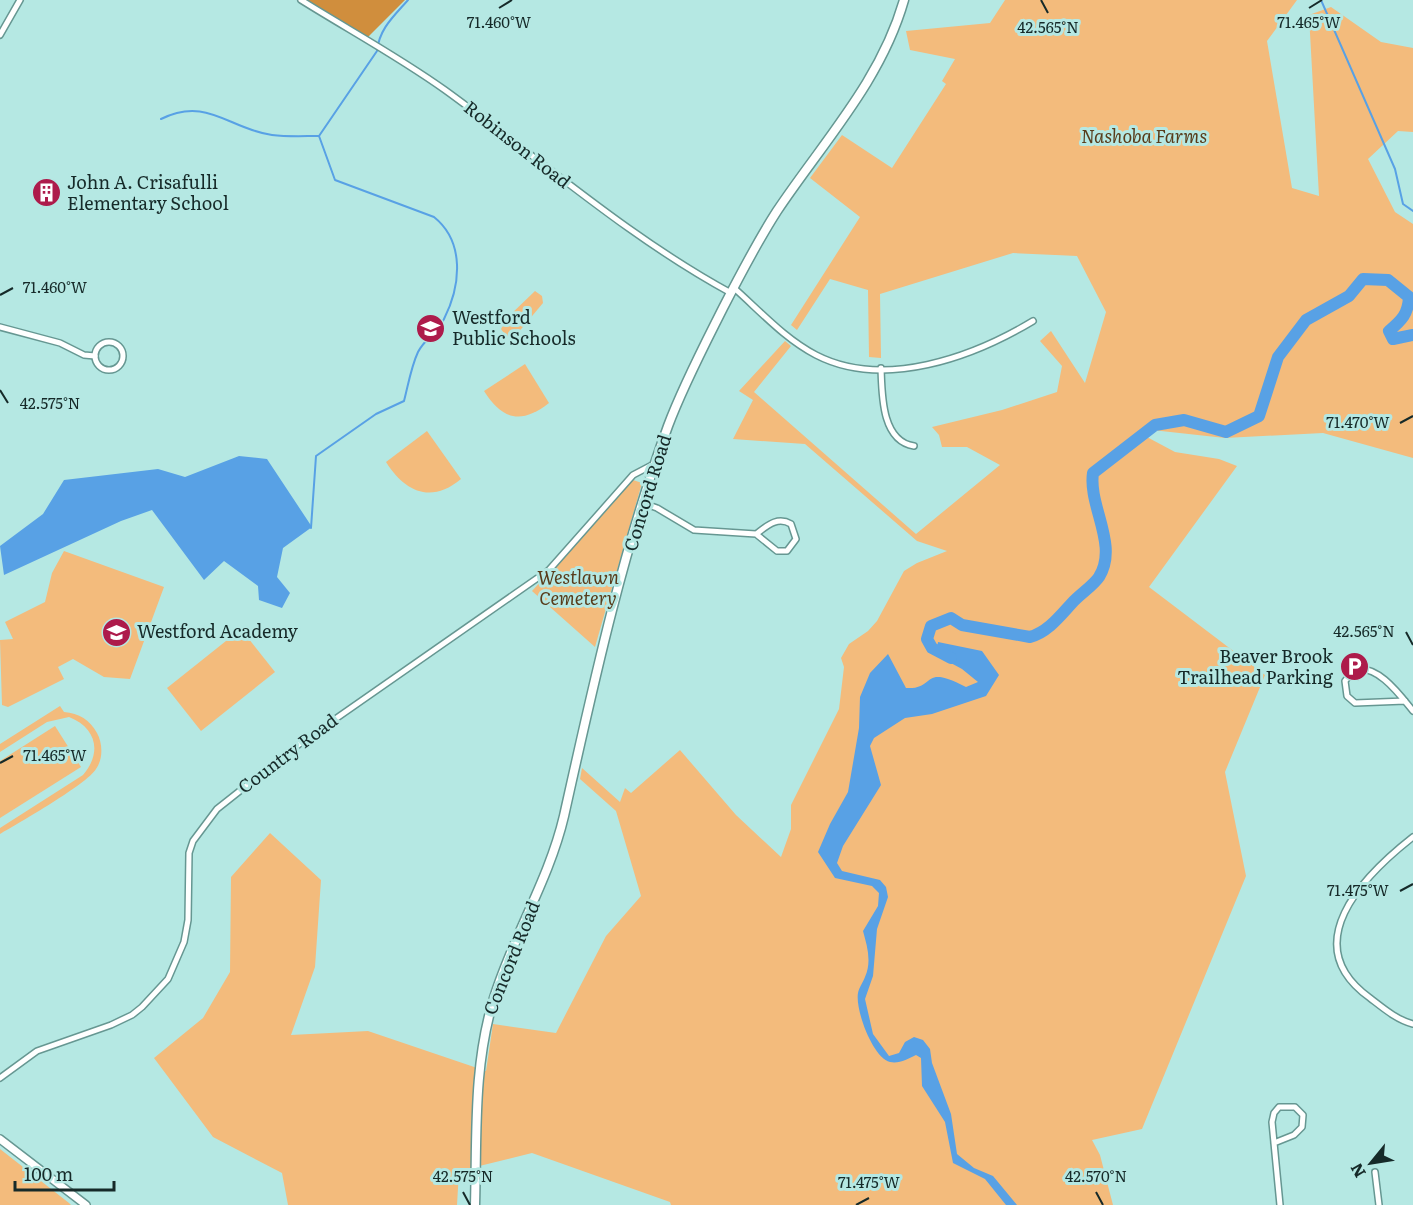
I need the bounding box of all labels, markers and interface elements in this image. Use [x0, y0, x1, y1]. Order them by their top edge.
text: 71.460°W [467, 10, 532, 33]
text: 71.465°W [1277, 10, 1341, 33]
text: 42.565°N [1017, 15, 1079, 38]
street label: Robinson Road [459, 94, 577, 194]
park label: Nashoba Farms [1081, 122, 1207, 149]
place label: John A. Crisafulli Elementary School [67, 168, 229, 216]
building icon: John A. Crisafulli Elementary School [30, 177, 62, 209]
text: 71.460°W [23, 275, 88, 298]
place label: Westford Public Schools [452, 303, 576, 351]
school or university icon: Westford Public Schools [415, 312, 447, 344]
text: 42.575°N [20, 391, 80, 414]
text: 71.470°W [1326, 410, 1390, 433]
street label: Concord Road [616, 431, 677, 554]
park label: Westlawn Cemetery [537, 563, 619, 611]
school or university icon: Westford Academy [100, 616, 132, 648]
place label: Westford Academy [137, 617, 299, 644]
text: 42.565°N [1333, 619, 1395, 642]
place label: Beaver Brook Trailhead Parking [1177, 642, 1334, 690]
parking icon: Beaver Brook Trailhead Parking [1338, 651, 1370, 683]
street label: Country Road [232, 706, 343, 799]
text: 71.465°W [23, 743, 87, 766]
text: 71.475°W [1327, 878, 1390, 901]
street label: Concord Road [475, 896, 546, 1018]
north arrow [1341, 1133, 1401, 1193]
scale bar [15, 1154, 114, 1192]
text: N [1343, 1159, 1371, 1183]
text: 100 m [24, 1160, 73, 1187]
text: 42.575°N [433, 1164, 493, 1187]
text: 42.570°N [1065, 1164, 1127, 1187]
text: 71.475°W [838, 1170, 901, 1193]

